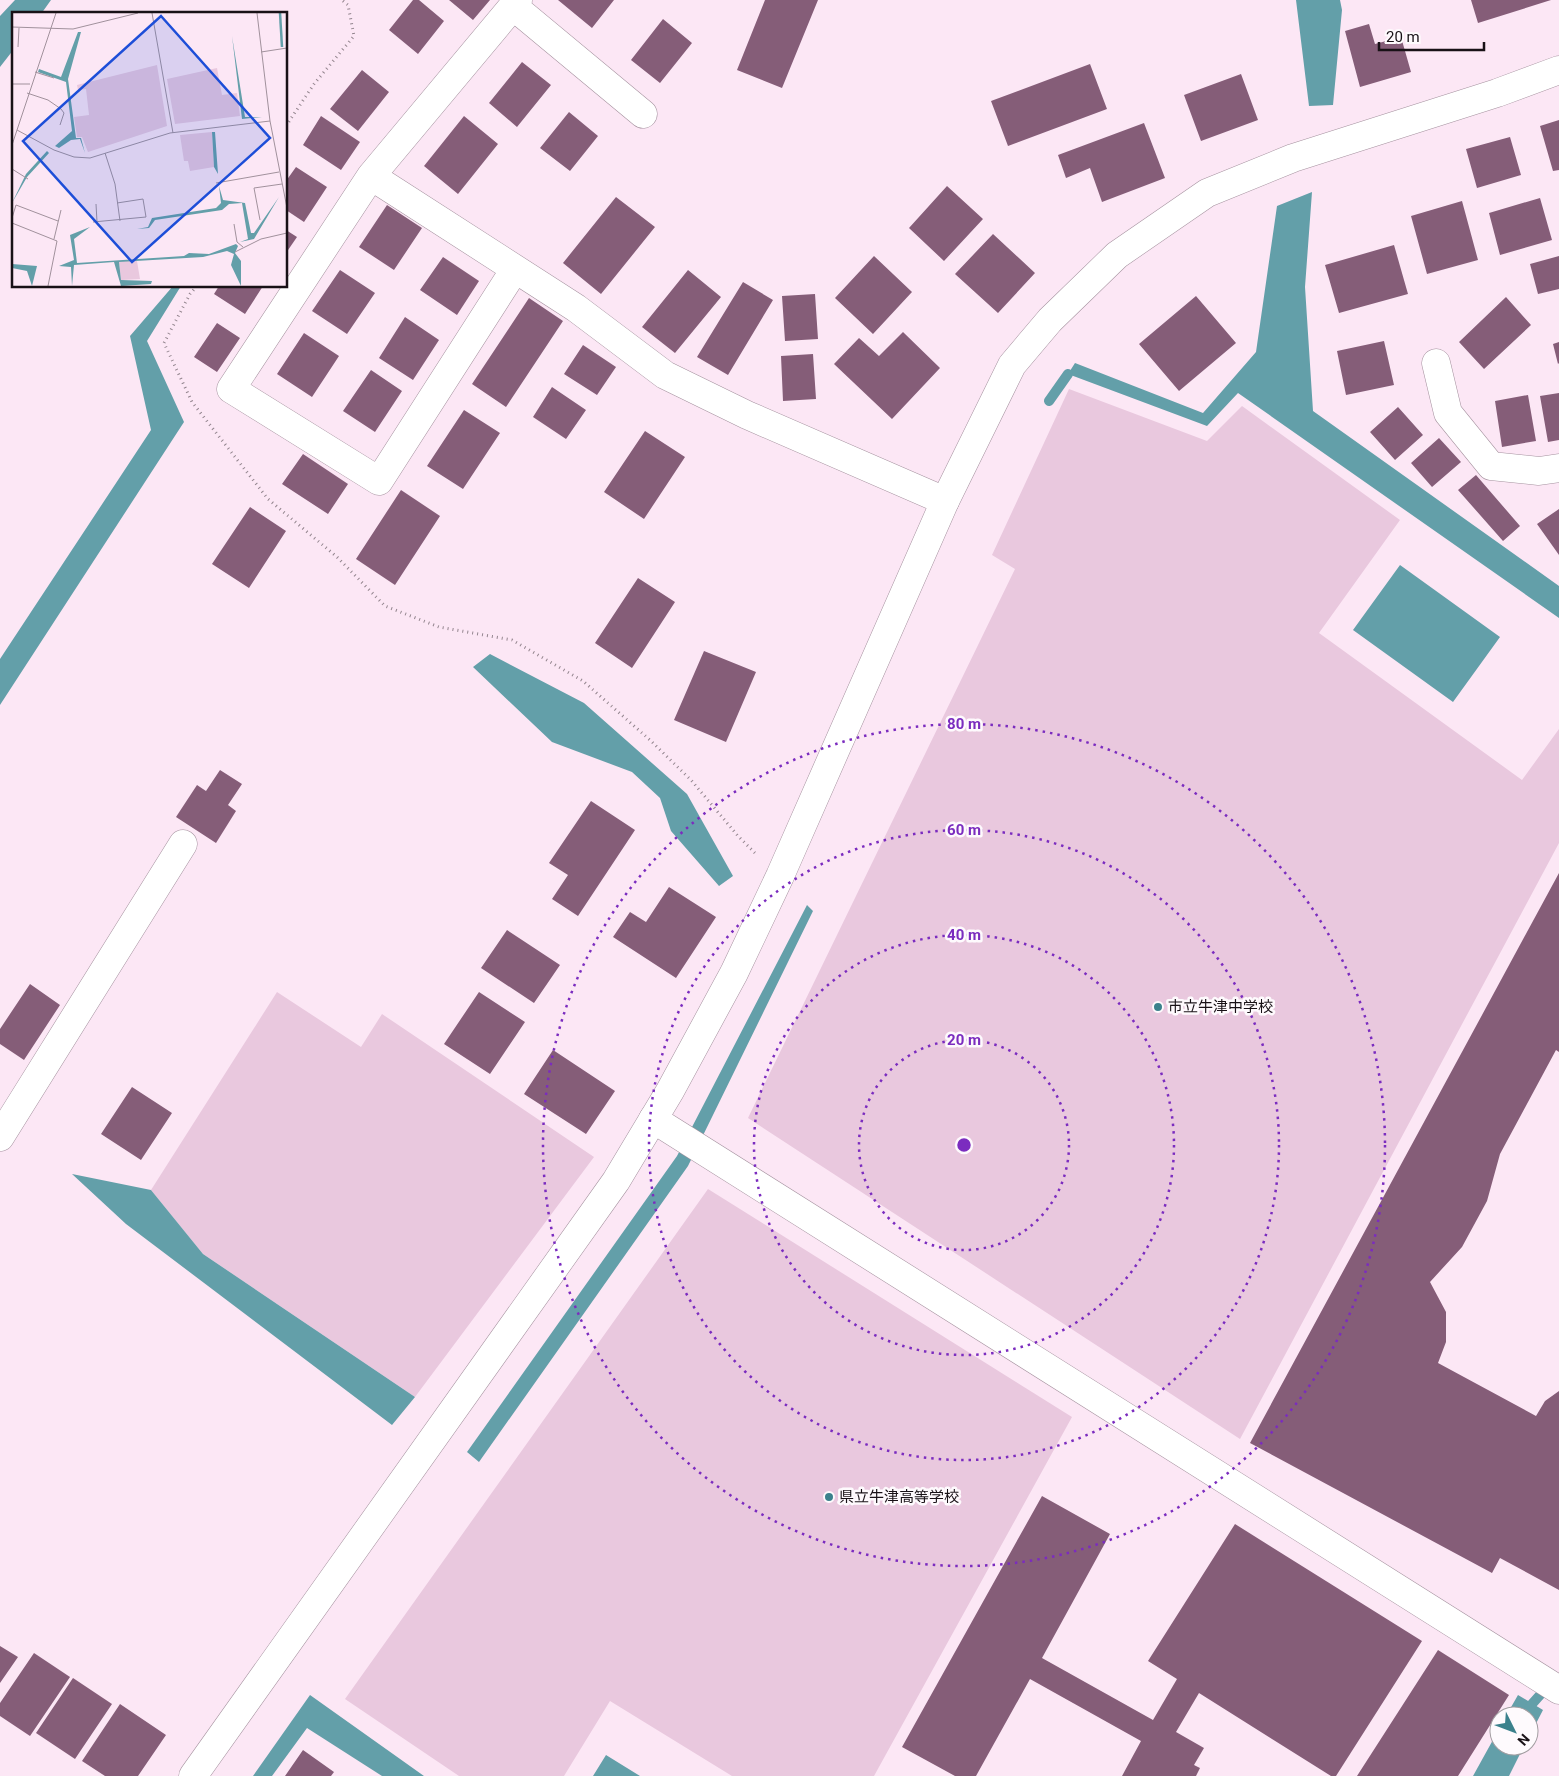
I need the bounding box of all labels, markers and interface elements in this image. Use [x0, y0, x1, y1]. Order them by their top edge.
inset map [12, 12, 288, 288]
scale bar [1379, 20, 1484, 52]
text: 20 m [1386, 28, 1420, 46]
text: 80 m [947, 715, 981, 733]
text: 60 m [947, 821, 981, 839]
text: 40 m [947, 926, 981, 944]
place label: 市立牛津中学校 [1168, 998, 1273, 1016]
marker: 市立牛津中学校 [1152, 1001, 1164, 1013]
text: 20 m [947, 1031, 981, 1049]
centre of rings [955, 1136, 973, 1154]
place label: 県立牛津高等学校 [839, 1488, 959, 1506]
marker: 県立牛津高等学校 [823, 1491, 835, 1503]
north arrow [1489, 1706, 1539, 1756]
text: N [1514, 1731, 1533, 1749]

